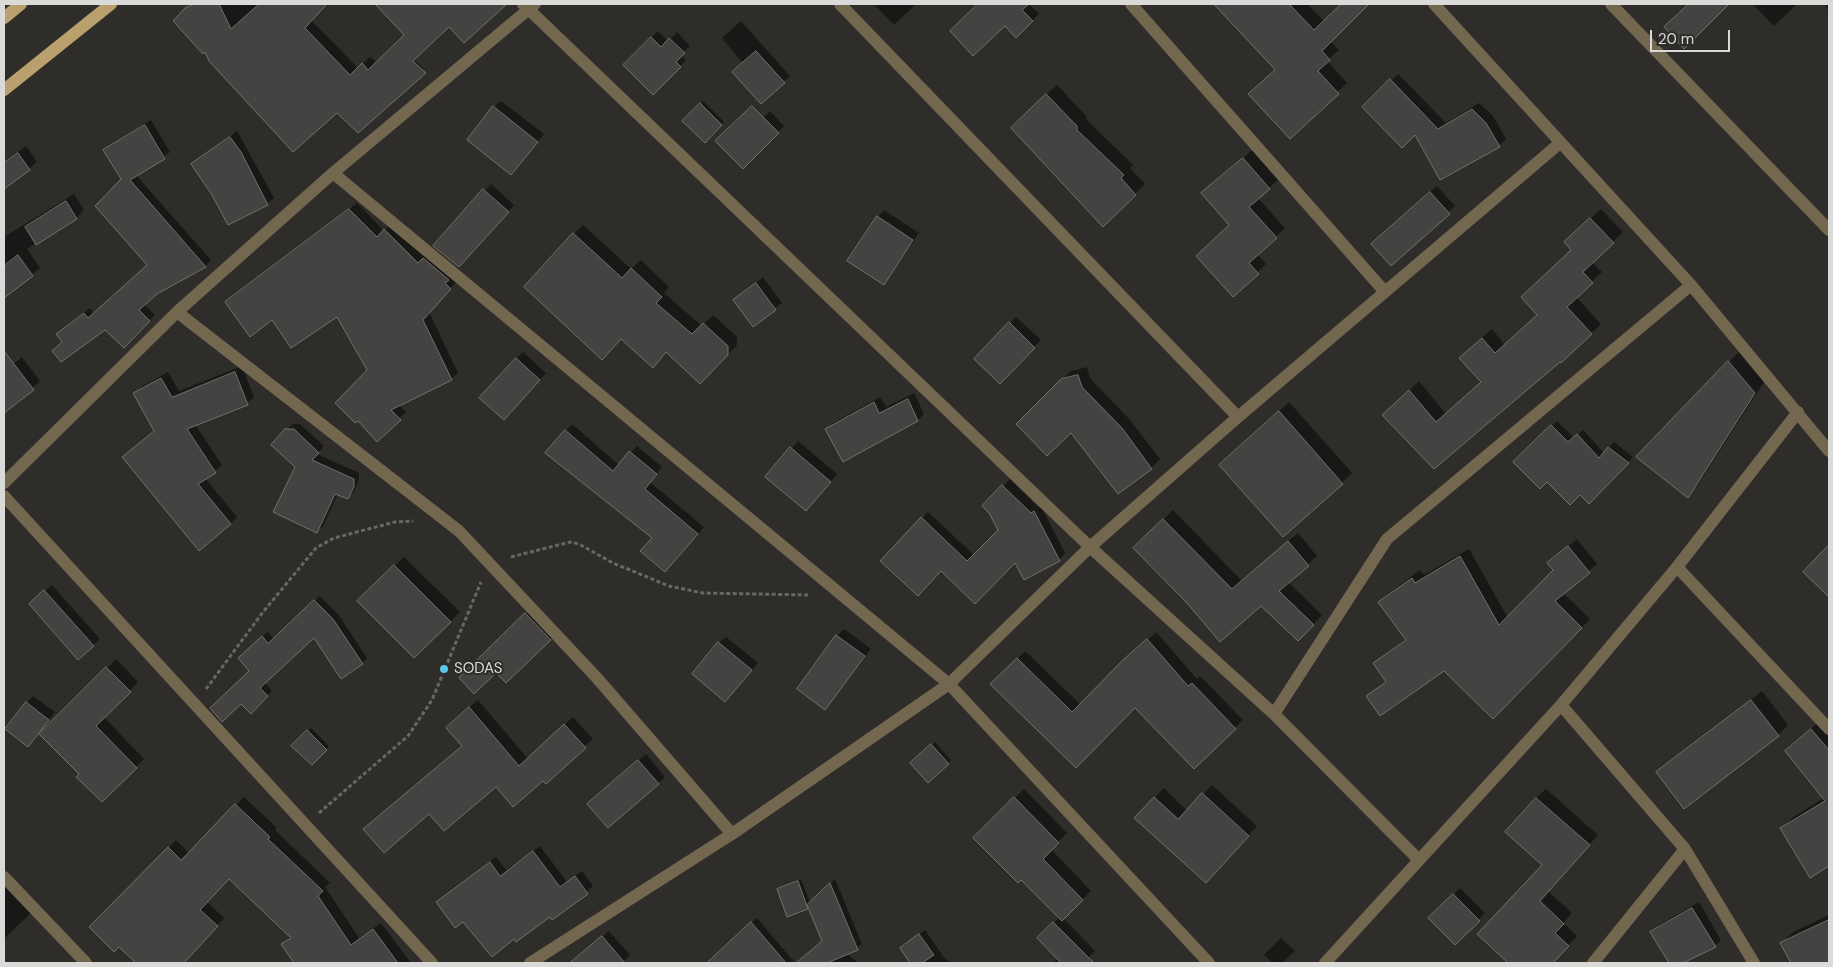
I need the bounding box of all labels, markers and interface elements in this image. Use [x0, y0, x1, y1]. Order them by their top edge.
scale bar [1653, 20, 1733, 52]
text: 20 m [1658, 29, 1694, 49]
place label: SODAS [454, 660, 503, 678]
marker: SODAS [438, 663, 450, 675]

